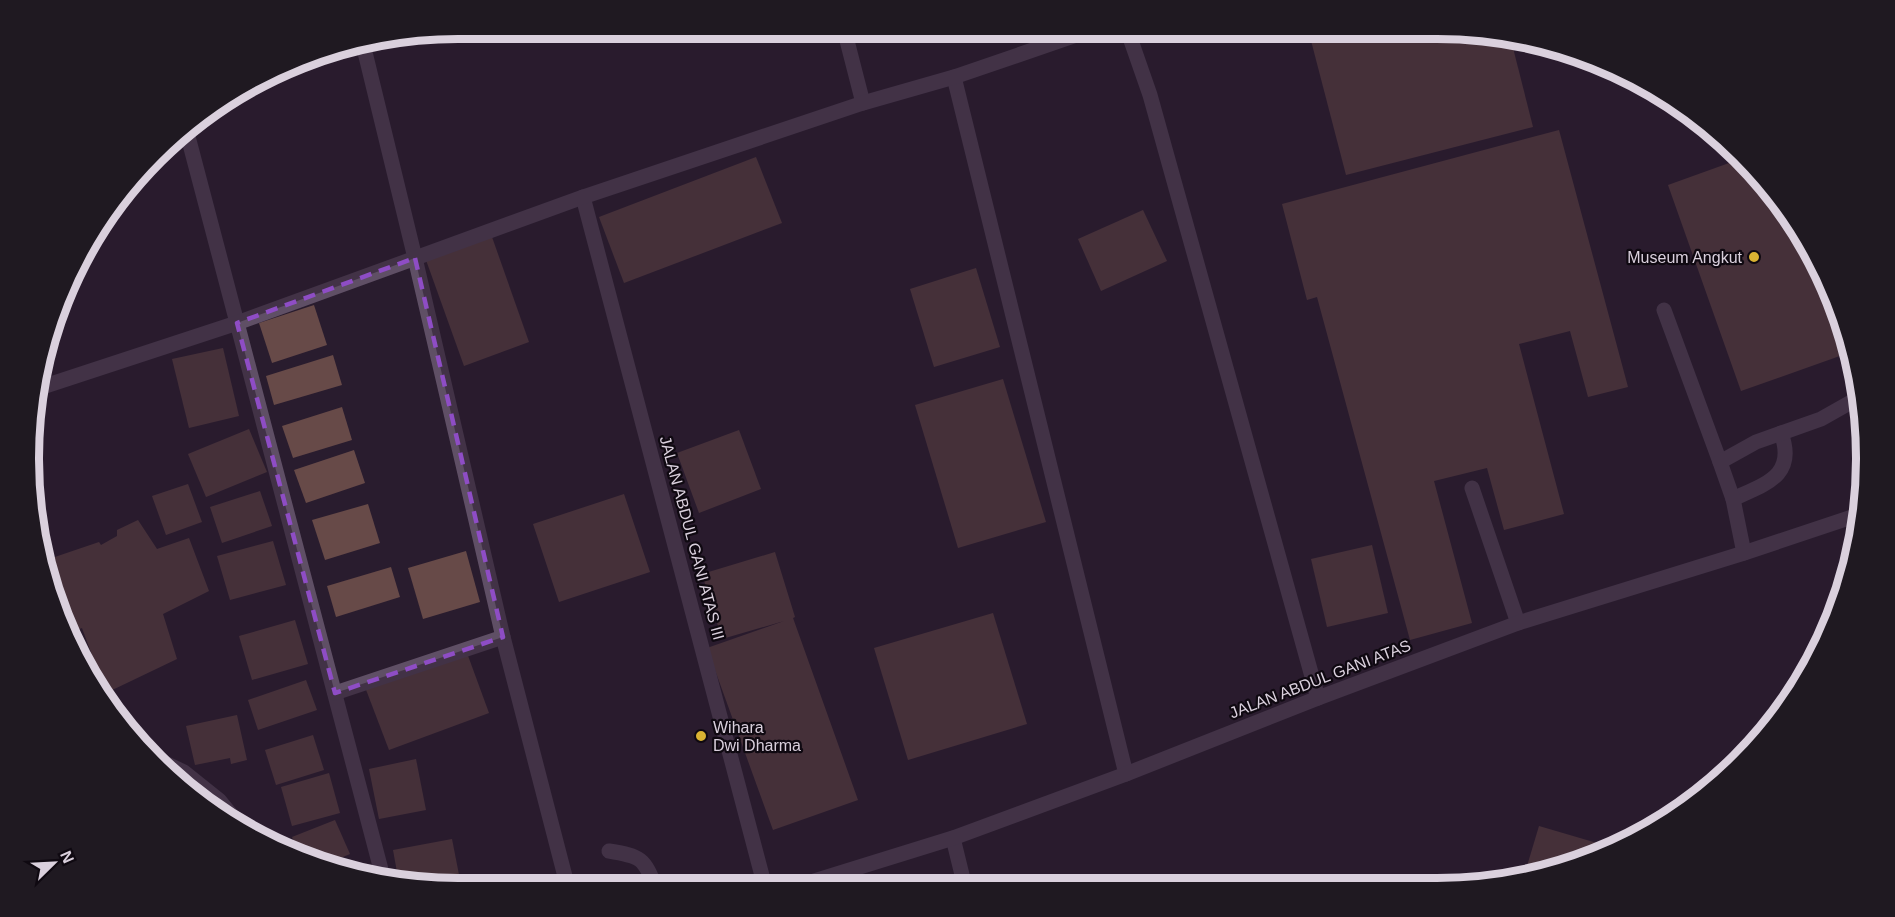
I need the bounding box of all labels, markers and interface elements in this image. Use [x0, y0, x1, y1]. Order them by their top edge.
place label: Museum Angkut [1627, 249, 1743, 266]
marker: Museum Angkut [1747, 250, 1761, 264]
street label: JALAN ABDUL GANI ATAS III [657, 434, 727, 642]
street label: JALAN ABDUL GANI ATAS [1227, 637, 1413, 721]
place label: Wihara Dwi Dharma [713, 719, 801, 754]
marker: Wihara Dwi Dharma [694, 729, 708, 743]
north arrow [24, 833, 84, 893]
text: N [57, 848, 77, 866]

